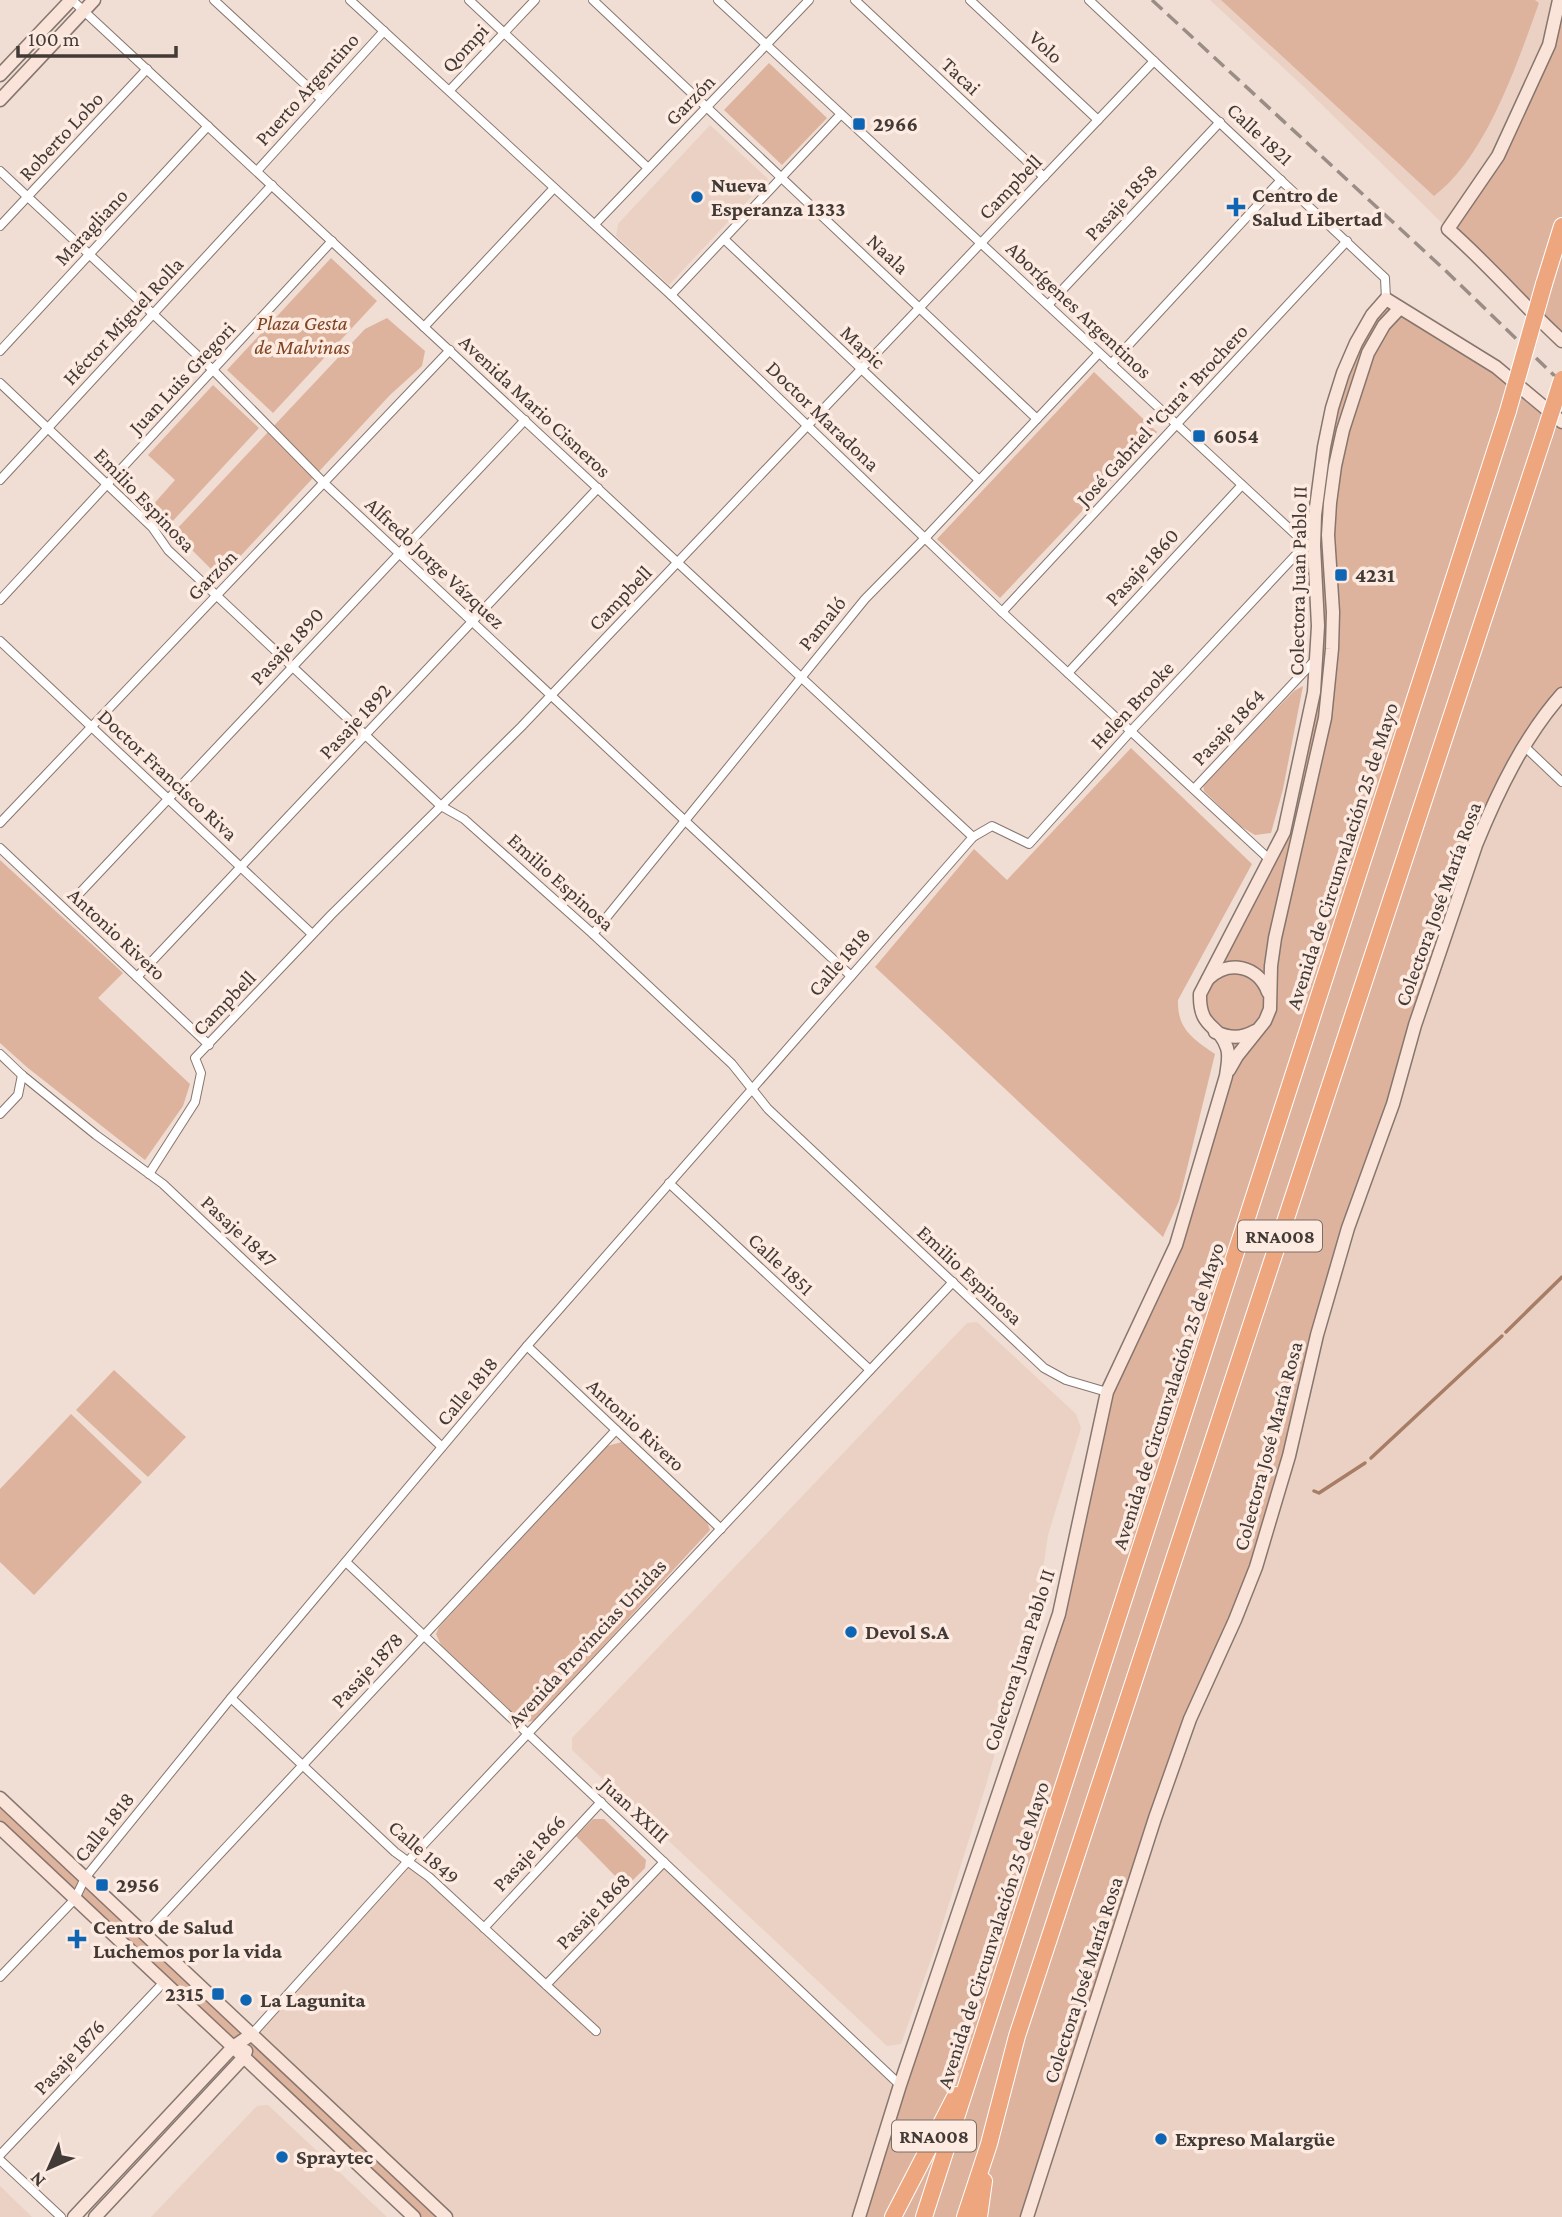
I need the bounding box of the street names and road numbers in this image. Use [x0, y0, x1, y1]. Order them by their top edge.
street label: Qompi [436, 18, 494, 77]
street label: Volo [1024, 25, 1068, 69]
street label: Puerto Argentino [250, 28, 364, 150]
street label: Tacai [937, 52, 986, 100]
street label: Garzón [660, 70, 720, 130]
street label: Roberto Lobo [14, 87, 108, 185]
street label: Calle 1821 [1222, 97, 1298, 171]
street label: Campbell [973, 150, 1047, 224]
street label: Pasaje 1858 [1080, 159, 1162, 245]
street label: Maragliano [49, 184, 133, 270]
street label: Naala [862, 229, 914, 279]
street label: Aborígenes Argentinos [1001, 236, 1157, 384]
street label: Héctor Miguel Rolla [58, 252, 189, 390]
street label: Juan Luis Gregori [123, 317, 240, 440]
street label: José Gabriel "Cura" Brochero [1070, 319, 1253, 513]
street label: Mapic [836, 320, 891, 374]
street label: Avenida Mario Cisneros [454, 330, 616, 482]
street label: Doctor Maradona [761, 356, 885, 476]
street label: Emilio Espinosa [89, 443, 201, 557]
street label: Colectora Juan Pablo II [1284, 486, 1312, 676]
street label: Alfredo Jorge Vázquez [360, 492, 510, 634]
street label: Pasaje 1860 [1100, 523, 1184, 611]
street label: Garzón [182, 545, 242, 605]
street label: Campbell [583, 561, 657, 635]
street label: Pamaló [793, 591, 851, 655]
street label: Pasaje 1890 [245, 602, 329, 690]
street label: Helen Brooke [1085, 656, 1179, 754]
street label: Pasaje 1892 [314, 678, 396, 764]
street label: Pasaje 1864 [1187, 684, 1269, 770]
street label: Avenida de Circunvalación 25 de Mayo [1281, 700, 1403, 1012]
street label: Doctor Francisco Riva [93, 704, 243, 846]
street label: Colectora José María Rosa [1390, 798, 1486, 1009]
street label: Emilio Espinosa [503, 828, 619, 936]
street label: Antonio Rivero [63, 883, 171, 985]
street label: Calle 1818 [803, 923, 875, 1001]
street label: Campbell [187, 966, 261, 1040]
street label: Pasaje 1847 [196, 1190, 282, 1272]
street label: Emilio Espinosa [912, 1220, 1028, 1330]
road number: RNA008 [1238, 1220, 1322, 1252]
street label: Calle 1851 [743, 1228, 819, 1300]
street label: Avenida de Circunvalación 25 de Mayo [1107, 1240, 1229, 1552]
street label: Colectora José María Rosa [1228, 1338, 1308, 1553]
street label: Calle 1818 [431, 1352, 503, 1430]
street label: Antonio Rivero [582, 1374, 690, 1476]
street label: Avenida Provincias Unidas [503, 1554, 671, 1732]
street label: Colectora Juan Pablo II [978, 1566, 1060, 1754]
street label: Pasaje 1878 [326, 1627, 408, 1713]
street label: Juan XXIII [594, 1771, 674, 1848]
street label: Avenida de Circunvalación 25 de Mayo [932, 1779, 1054, 2091]
street label: Calle 1818 [69, 1787, 139, 1867]
street label: Pasaje 1866 [488, 1810, 570, 1896]
street label: Calle 1849 [384, 1815, 464, 1889]
street label: Pasaje 1868 [551, 1868, 635, 1954]
street label: Colectora José María Rosa [1038, 1873, 1128, 2086]
street label: Pasaje 1876 [28, 2015, 110, 2099]
road number: RNA008 [892, 2120, 976, 2152]

